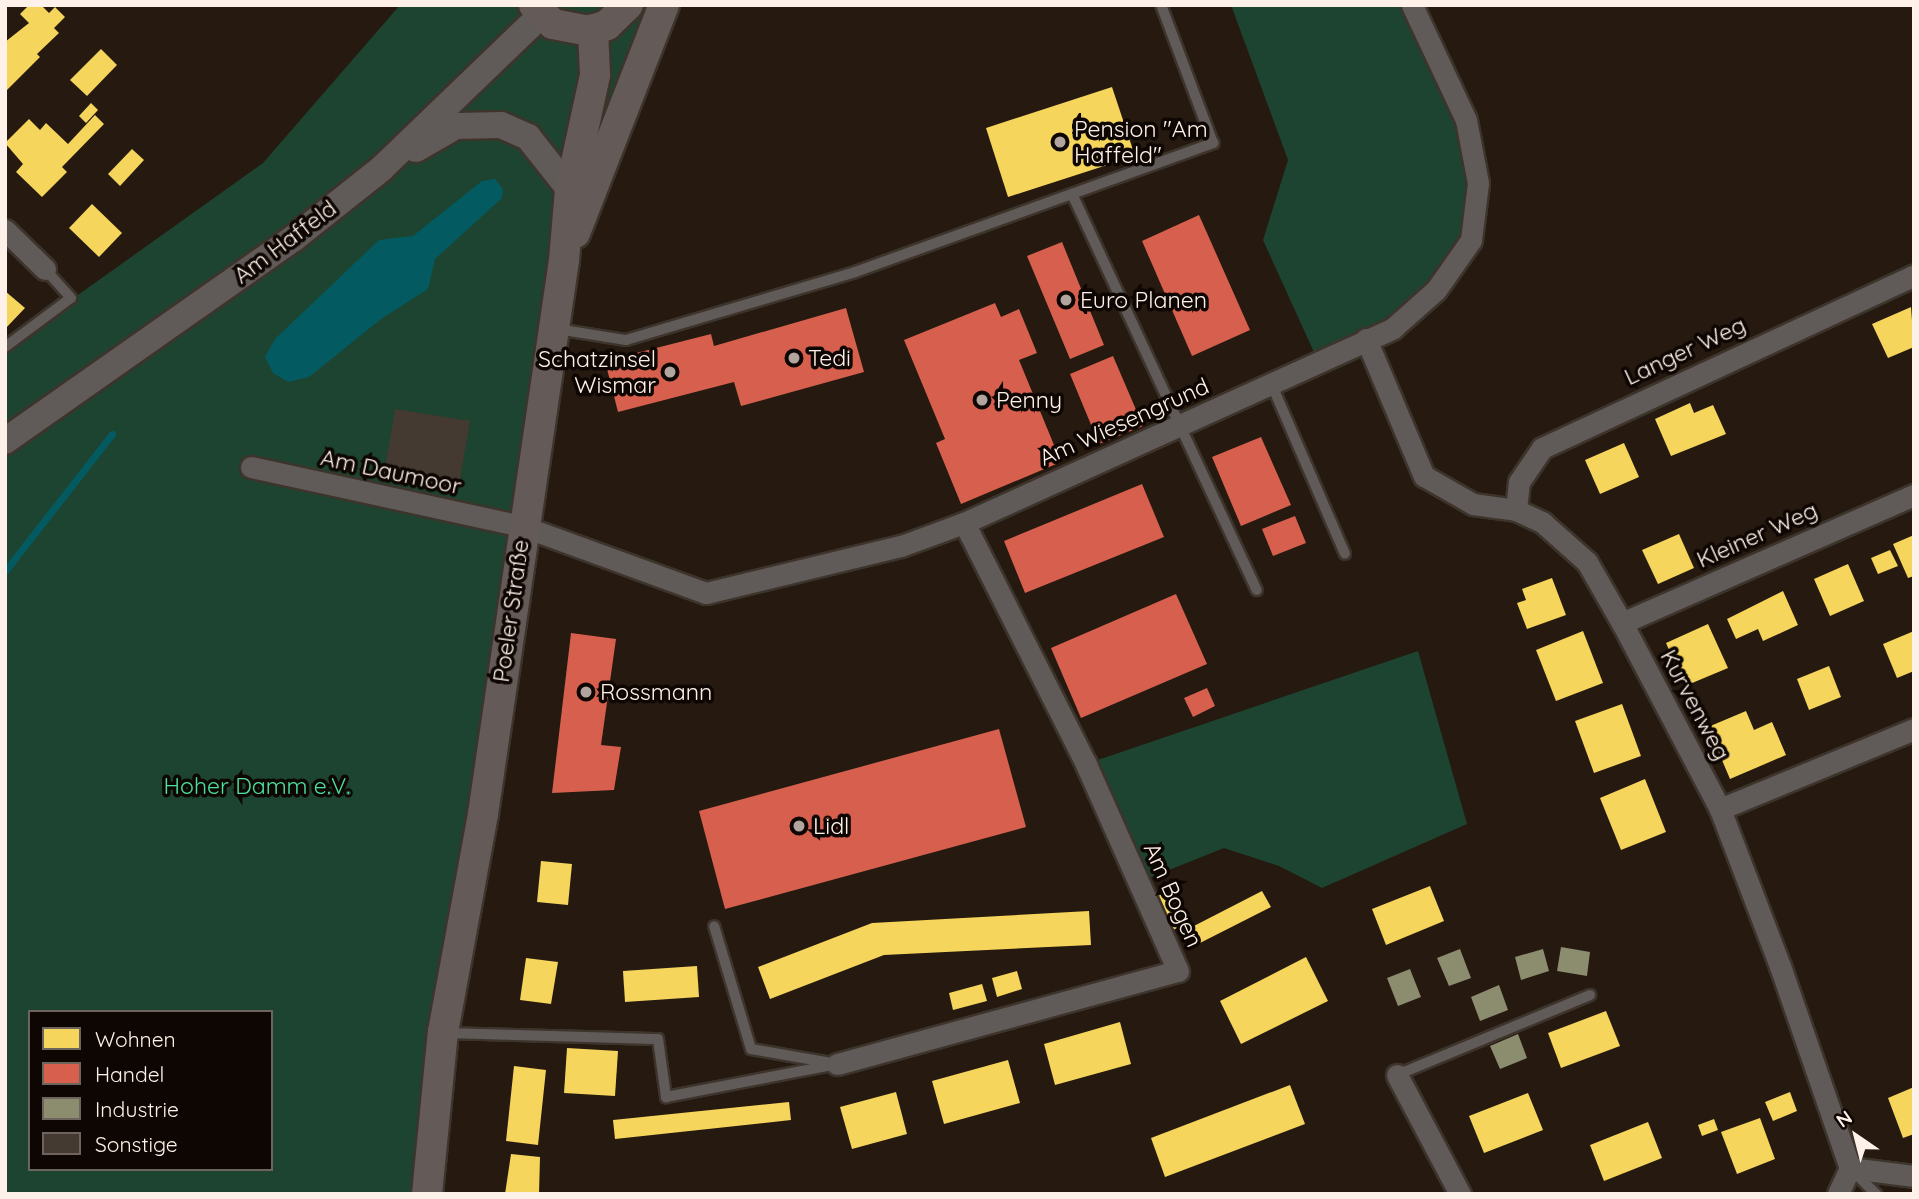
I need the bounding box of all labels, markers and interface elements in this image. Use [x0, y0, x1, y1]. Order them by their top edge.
place label: Pension "Am Haffeld" [1074, 115, 1208, 169]
marker: Pension "Am Haffeld" [1052, 134, 1068, 150]
street label: Am Haffeld [228, 195, 342, 289]
place label: Euro Planen [1080, 286, 1207, 314]
marker: Euro Planen [1058, 292, 1074, 308]
street label: Langer Weg [1620, 311, 1750, 391]
place label: Tedi [808, 344, 851, 372]
place label: Schatzinsel Wismar [538, 345, 656, 399]
marker: Tedi [786, 350, 802, 366]
marker: Schatzinsel Wismar [662, 364, 678, 380]
street label: Am Wiesengrund [1035, 372, 1213, 472]
place label: Penny [996, 386, 1062, 414]
marker: Penny [974, 392, 990, 408]
street label: Am Daumoor [318, 444, 464, 500]
street label: Kleiner Weg [1692, 496, 1822, 574]
street label: Poeler Straße [487, 538, 535, 684]
street label: Kurvenweg [1654, 645, 1736, 765]
place label: Rossmann [600, 678, 712, 706]
marker: Rossmann [578, 684, 594, 700]
park label: Hoher Damm e.V. [164, 772, 350, 800]
place label: Lidl [813, 812, 849, 840]
marker: Lidl [791, 818, 807, 834]
street label: Am Bogen [1138, 839, 1208, 951]
legend [28, 1010, 273, 1171]
text: Wohnen [95, 1026, 176, 1052]
text: Handel [95, 1061, 164, 1087]
text: Industrie [95, 1096, 179, 1122]
north arrow [1821, 1101, 1891, 1171]
text: N [1831, 1105, 1857, 1133]
text: Sonstige [95, 1131, 178, 1157]

